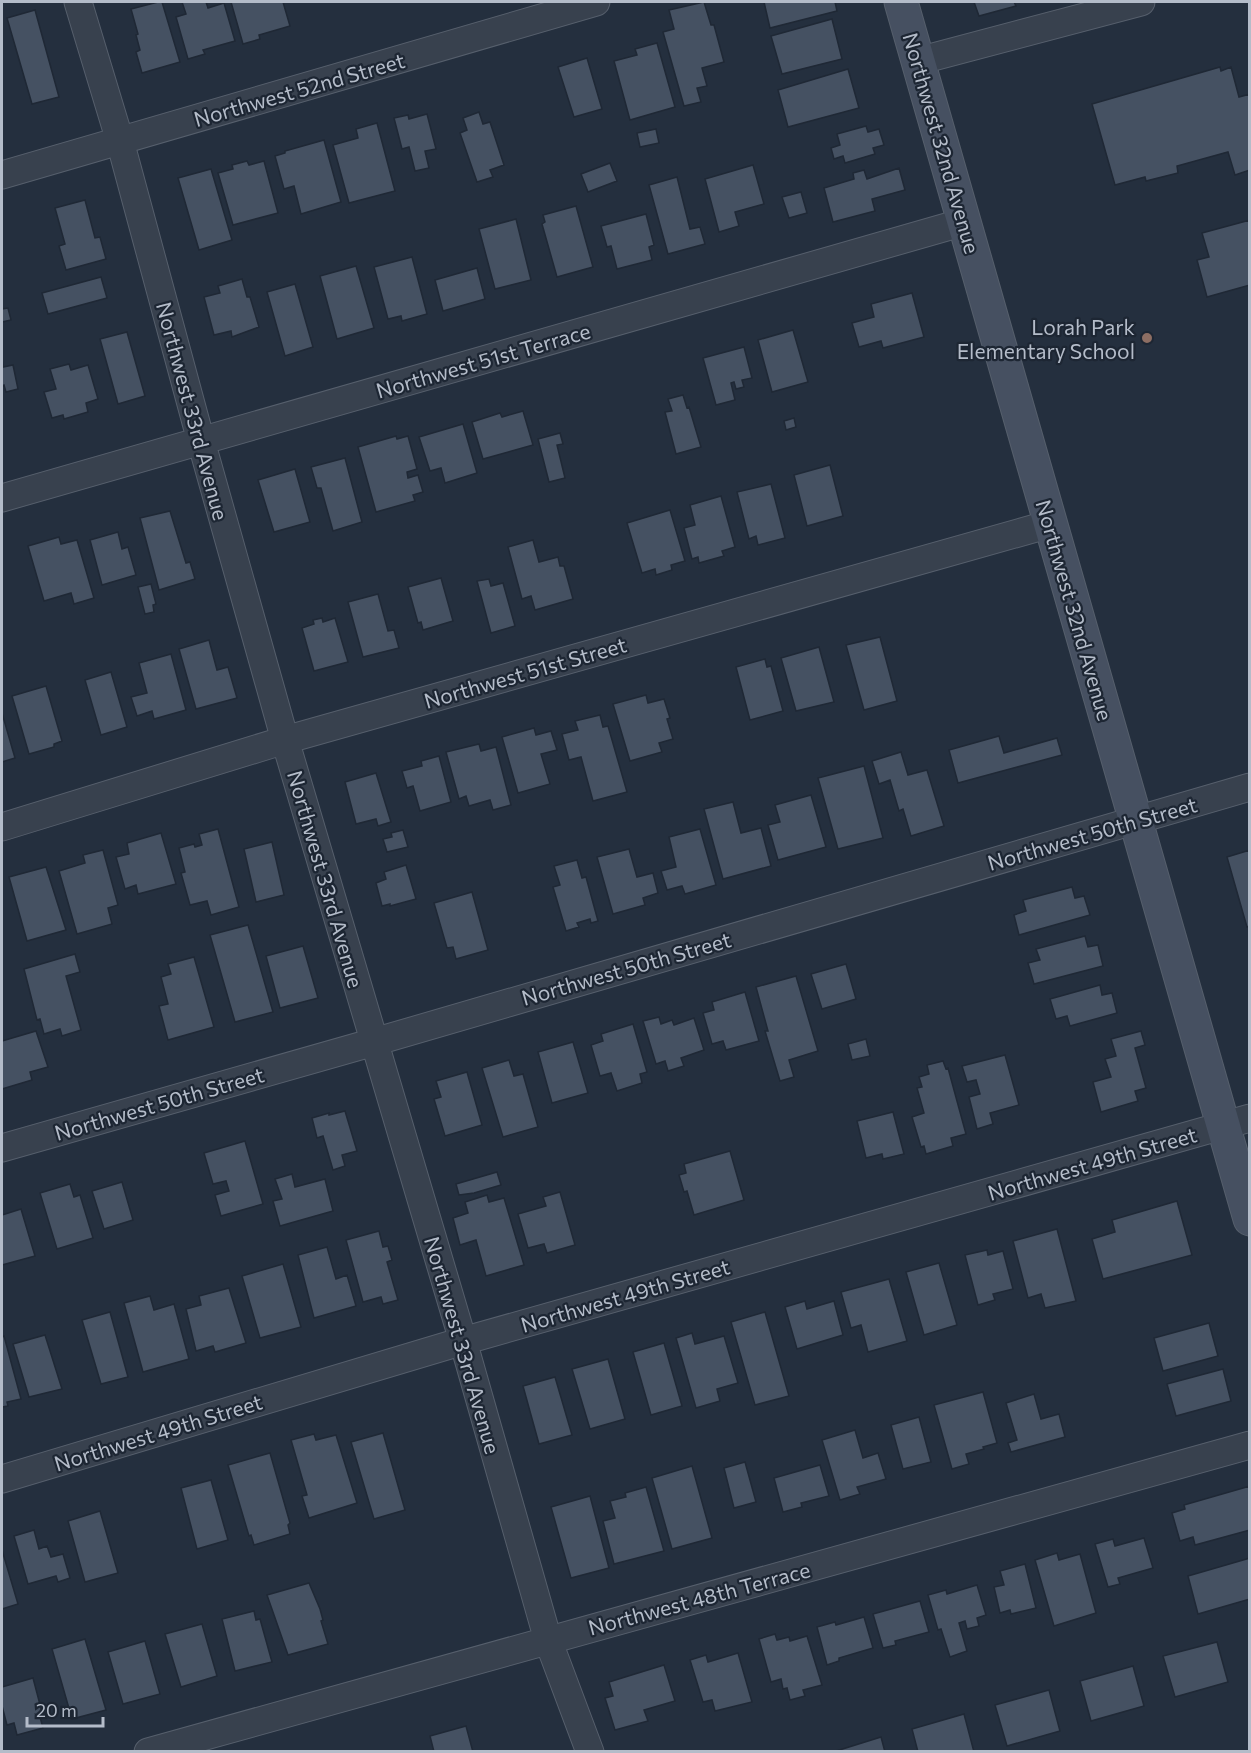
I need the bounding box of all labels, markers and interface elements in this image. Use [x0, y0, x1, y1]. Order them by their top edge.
street label: Northwest 32nd Avenue [898, 30, 986, 256]
street label: Northwest 52nd Street [191, 47, 407, 131]
street label: Northwest 33rd Avenue [152, 299, 234, 523]
place label: Lorah Park Elementary School [957, 314, 1135, 363]
street label: Northwest 51st Terrace [373, 317, 593, 403]
marker: Lorah Park Elementary School [1140, 331, 1154, 345]
street label: Northwest 32nd Avenue [1031, 497, 1119, 723]
street label: Northwest 51st Street [421, 631, 629, 713]
street label: Northwest 33rd Avenue [283, 767, 369, 991]
street label: Northwest 50th Street [984, 791, 1200, 875]
street label: Northwest 50th Street [518, 926, 734, 1010]
street label: Northwest 50th Street [51, 1061, 267, 1145]
street label: Northwest 49th Street [985, 1121, 1199, 1205]
street label: Northwest 33rd Avenue [420, 1233, 506, 1457]
street label: Northwest 49th Street [518, 1253, 732, 1337]
street label: Northwest 49th Street [51, 1388, 265, 1476]
street label: Northwest 48th Terrace [585, 1556, 813, 1640]
scale bar [27, 1690, 104, 1728]
text: 20 m [36, 1699, 77, 1721]

